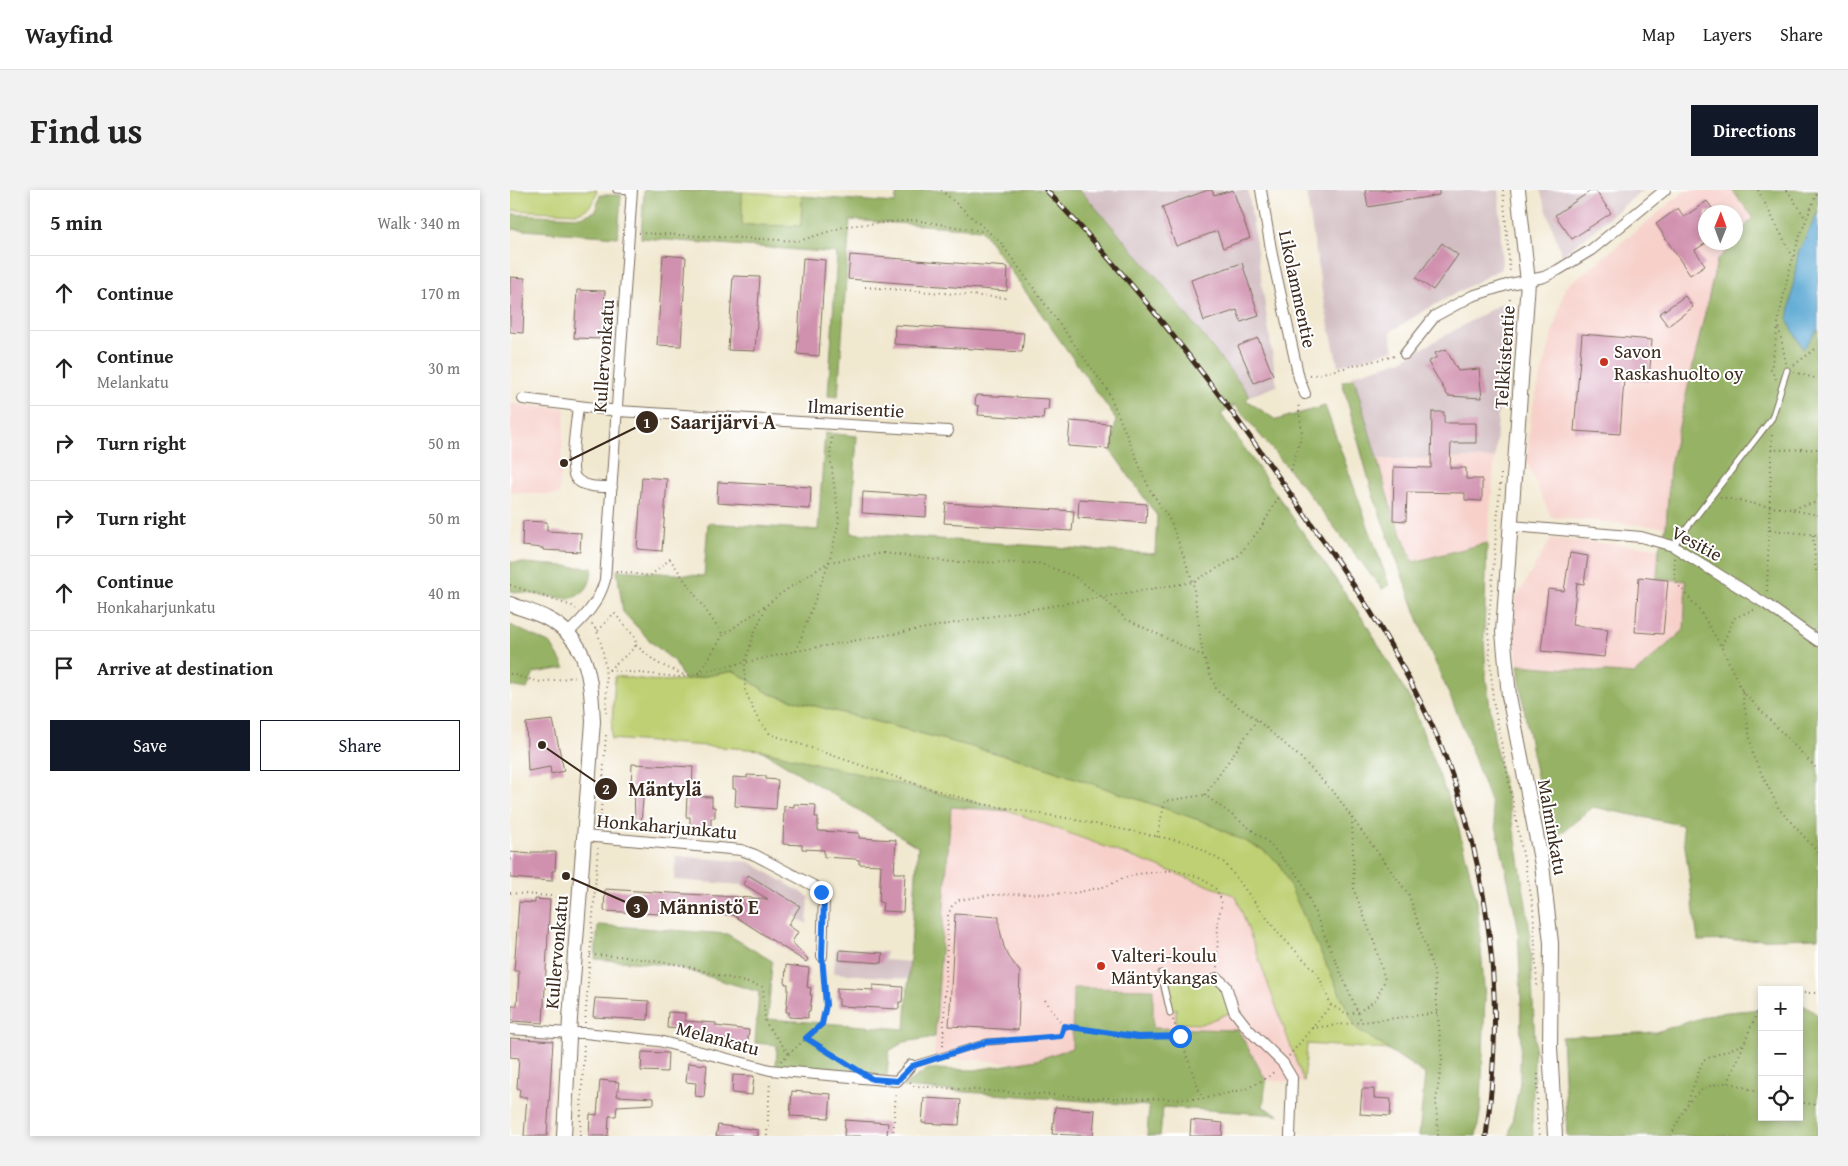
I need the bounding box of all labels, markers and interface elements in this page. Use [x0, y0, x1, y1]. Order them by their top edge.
text: Wayfind [25, 17, 113, 52]
text: Map [1642, 21, 1675, 48]
text: Layers [1703, 21, 1752, 48]
text: Share [1780, 21, 1823, 48]
text: Find us [30, 105, 143, 156]
button: Directions [1691, 105, 1818, 156]
north arrow [1698, 205, 1743, 250]
text: 5 min [50, 207, 102, 238]
text: Walk · 340 m [377, 211, 460, 235]
street label: Likolammentie [1272, 228, 1324, 350]
icon: ahead [50, 279, 78, 307]
text: Continue [97, 279, 174, 307]
text: 170 m [420, 281, 460, 305]
street label: Kullervonkatu [585, 297, 621, 414]
street label: Telkkistentie [1486, 304, 1522, 410]
place label: Savon Raskashuolto oy [1614, 337, 1744, 387]
text: Continue [97, 342, 174, 370]
icon: ahead [50, 354, 78, 382]
text: 30 m [428, 356, 460, 380]
marker: Savon Raskashuolto oy [1598, 356, 1610, 368]
text: Melankatu [97, 370, 169, 394]
street label: Ilmarisentie [807, 391, 905, 425]
callout: Saarijärvi A [635, 405, 785, 440]
text: Saarijärvi A [670, 407, 776, 436]
text: 1 [643, 412, 651, 433]
icon: right [50, 429, 78, 457]
text: Turn right [97, 429, 186, 457]
text: 50 m [428, 431, 460, 455]
icon: right [50, 504, 78, 532]
text: Turn right [97, 504, 186, 532]
text: 50 m [428, 506, 460, 530]
street label: Vesitie [1667, 518, 1728, 568]
text: Continue [97, 567, 174, 595]
icon: ahead [50, 579, 78, 607]
text: 40 m [428, 581, 460, 605]
text: Honkaharjunkatu [97, 595, 216, 619]
icon: arrive [50, 654, 78, 682]
text: Arrive at destination [97, 654, 273, 682]
button: Save [50, 720, 250, 771]
button: Share [260, 720, 460, 771]
callout: Mäntylä [593, 772, 712, 807]
text: Mäntylä [628, 774, 703, 803]
street label: Malminkatu [1531, 777, 1575, 878]
text: 2 [602, 778, 610, 799]
street label: Honkaharjunkatu [596, 806, 739, 846]
route end [810, 881, 833, 904]
callout: Männistö E [624, 890, 768, 925]
text: Männistö E [659, 892, 759, 921]
street label: Kullervonkatu [537, 893, 575, 1010]
text: 3 [633, 897, 641, 918]
place label: Valteri-koulu Mäntykangas [1111, 941, 1218, 991]
marker: Valteri-koulu Mäntykangas [1095, 960, 1107, 972]
map controls [1758, 986, 1803, 1121]
button: + [1758, 986, 1803, 1031]
street label: Melankatu [673, 1013, 763, 1063]
route start [1169, 1025, 1192, 1048]
button: − [1758, 1031, 1803, 1076]
button: locate [1758, 1076, 1803, 1121]

